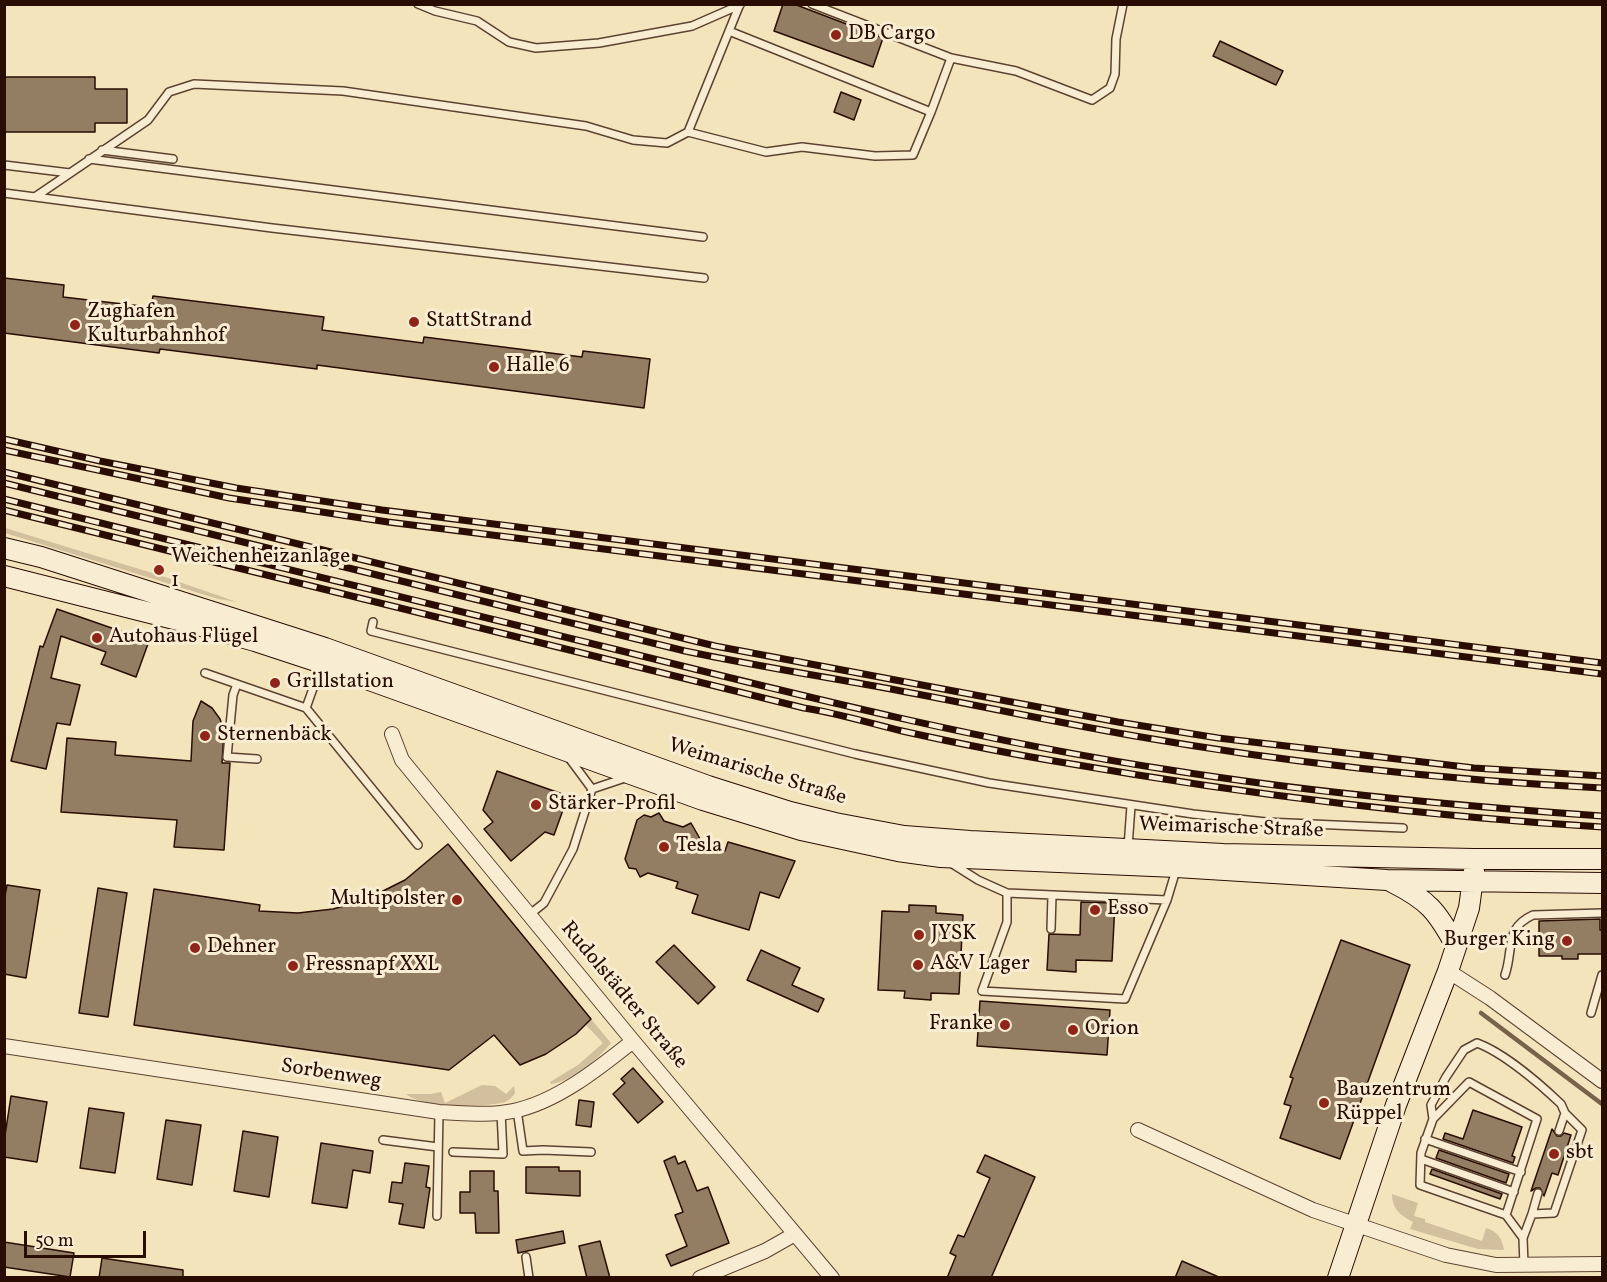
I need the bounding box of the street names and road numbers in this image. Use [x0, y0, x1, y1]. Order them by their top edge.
street label: Weimarische Straße [665, 734, 849, 812]
street label: Weimarische Straße [1138, 813, 1324, 845]
street label: Rudolstädter Straße [554, 917, 692, 1075]
street label: Sorbenweg [279, 1055, 383, 1095]

